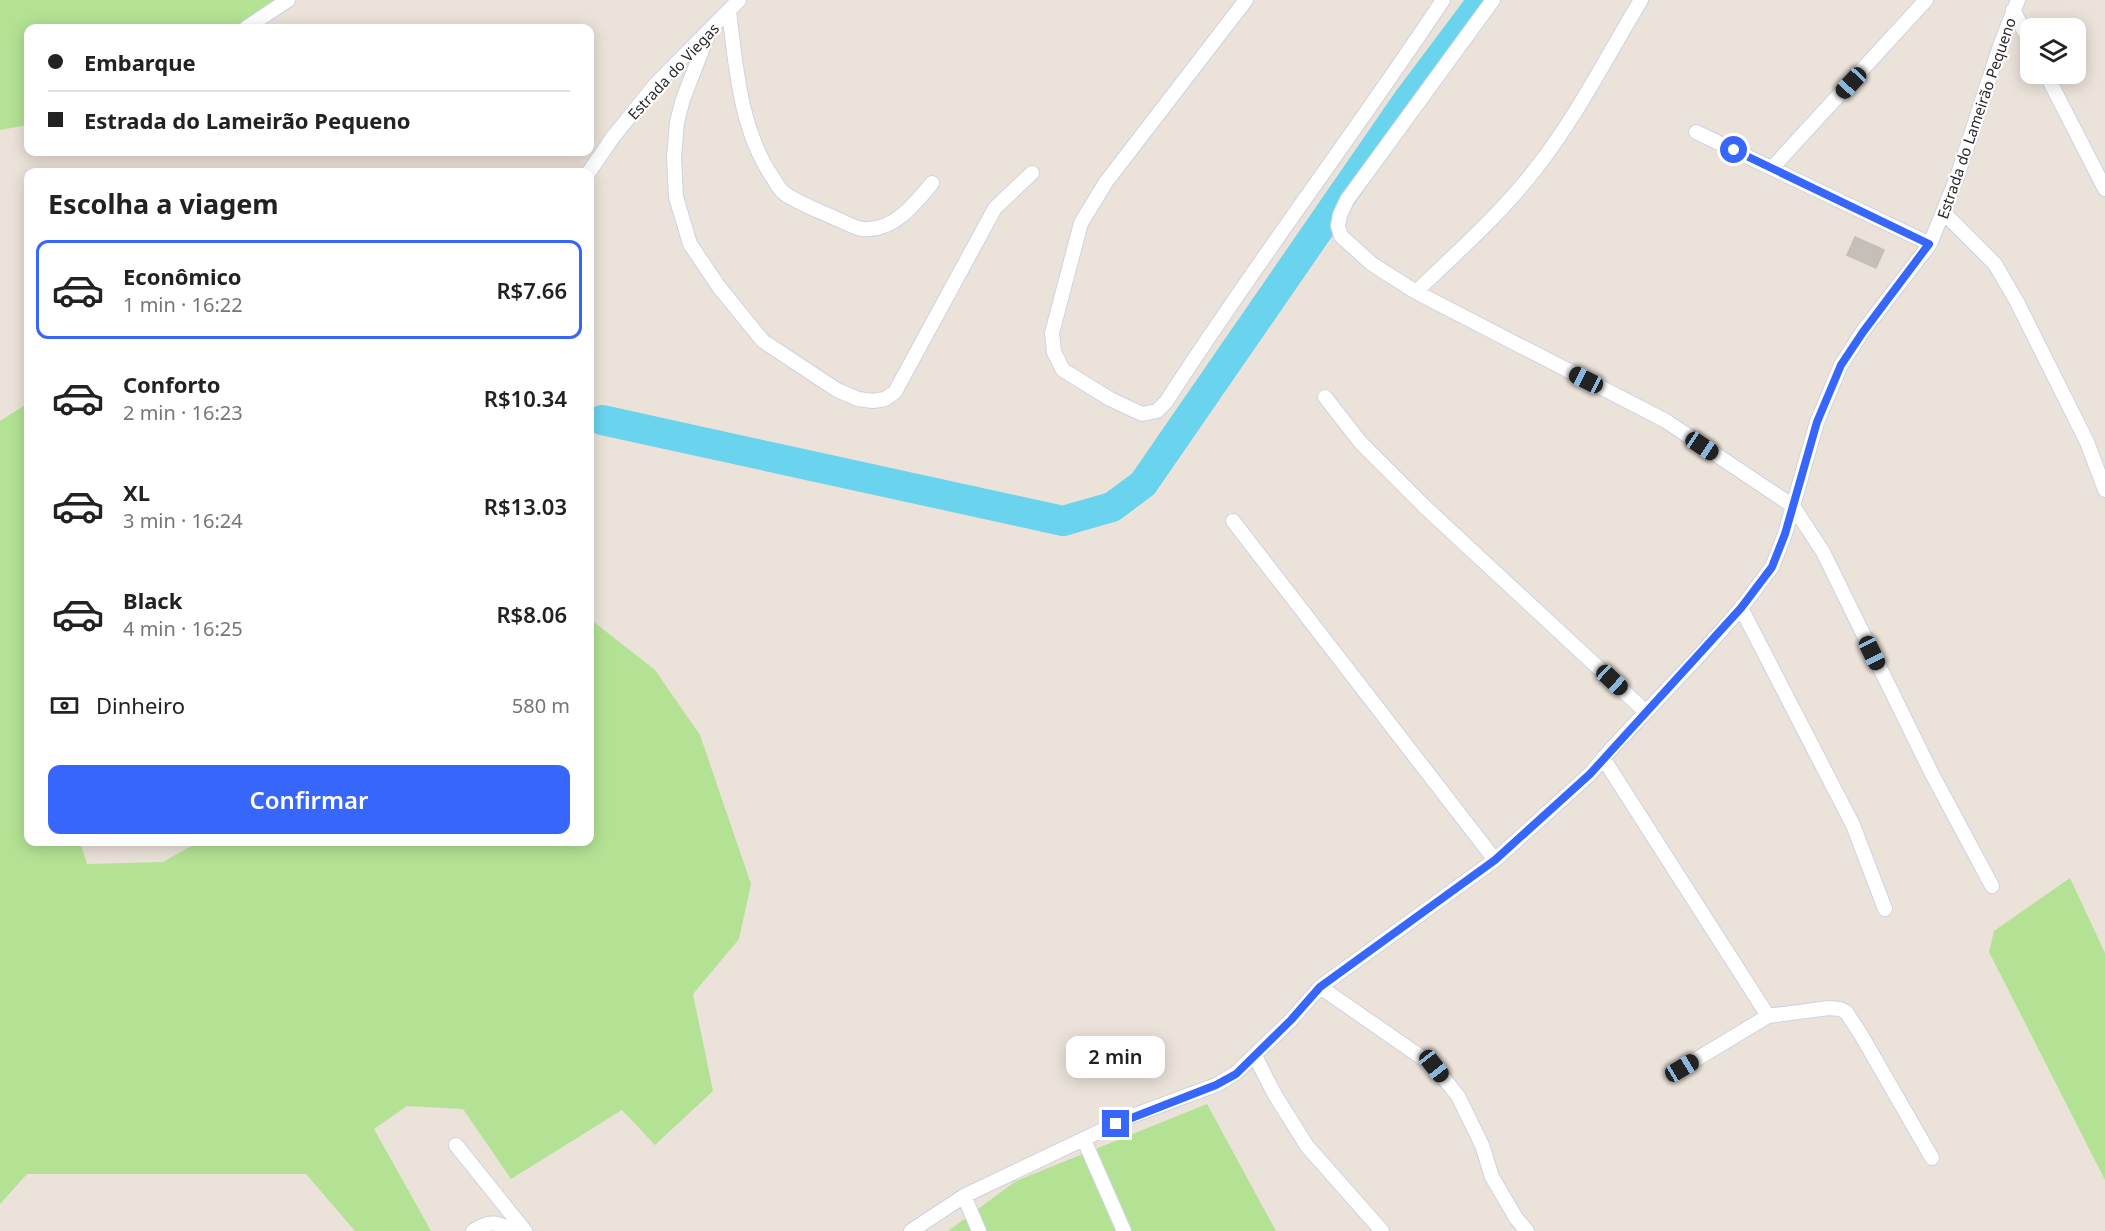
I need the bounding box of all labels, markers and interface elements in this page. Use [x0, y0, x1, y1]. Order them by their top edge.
street label: Estrada do Lameirão Pequeno [1932, 15, 2020, 221]
street label: Estrada do Viegas [623, 18, 723, 124]
map controls [2020, 18, 2086, 84]
button: layers [2020, 18, 2086, 84]
text: Embarque [84, 47, 196, 77]
car [1832, 64, 1870, 102]
text: Estrada do Lameirão Pequeno [84, 105, 411, 135]
route start [1720, 136, 1747, 163]
text: Escolha a viagem [48, 185, 279, 222]
text: Econômico [123, 261, 242, 291]
icon: car [51, 263, 105, 317]
text: R$7.66 [496, 275, 567, 305]
text: 1 min · 16:22 [123, 291, 243, 318]
car [1566, 364, 1606, 396]
text: Conforto [123, 369, 221, 399]
icon: car [51, 371, 105, 425]
text: R$10.34 [484, 383, 567, 413]
text: 2 min · 16:23 [123, 399, 243, 426]
car [1682, 428, 1722, 464]
text: XL [123, 477, 150, 507]
icon: car [51, 479, 105, 533]
text: R$13.03 [484, 491, 567, 521]
text: 3 min · 16:24 [123, 507, 243, 534]
text: Black [123, 585, 182, 615]
icon: car [51, 587, 105, 641]
text: R$8.06 [496, 599, 567, 629]
text: 4 min · 16:25 [123, 615, 243, 642]
car [1856, 633, 1888, 673]
car [1593, 661, 1631, 699]
icon: cash [48, 689, 81, 722]
text: Dinheiro [96, 690, 185, 720]
text: 580 m [512, 692, 570, 719]
button: Confirmar [48, 765, 570, 834]
callout: 2 min [1066, 1037, 1166, 1079]
text: 2 min [1088, 1043, 1143, 1070]
car [1416, 1046, 1452, 1086]
car [1662, 1051, 1702, 1085]
route end [1102, 1110, 1129, 1137]

